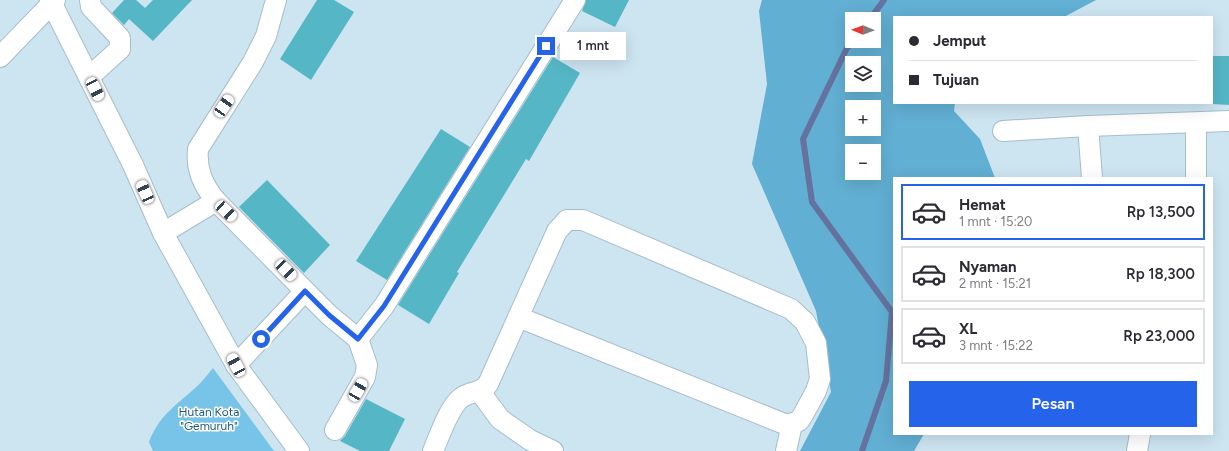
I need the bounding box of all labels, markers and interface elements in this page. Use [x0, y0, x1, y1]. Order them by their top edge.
north arrow [845, 12, 881, 48]
map controls [845, 12, 881, 180]
callout: 1 mnt [560, 32, 626, 60]
text: Jemput [933, 32, 986, 50]
route end [537, 37, 555, 55]
text: 1 mnt [577, 38, 609, 53]
button: layers [845, 56, 881, 92]
text: Tujuan [933, 71, 979, 89]
car [84, 76, 106, 102]
car [212, 93, 236, 119]
button: + [845, 100, 881, 136]
button: − [845, 144, 881, 180]
car [135, 179, 155, 205]
icon: car [911, 194, 947, 230]
text: Hemat [959, 196, 1006, 214]
car [213, 198, 239, 224]
text: Rp 13,500 [1127, 203, 1195, 221]
text: 1 mnt · 15:20 [959, 214, 1032, 229]
icon: car [911, 256, 947, 292]
car [273, 257, 299, 283]
text: Nyaman [959, 258, 1017, 276]
text: Rp 18,300 [1126, 265, 1195, 283]
text: 2 mnt · 15:21 [959, 276, 1031, 291]
icon: car [911, 318, 947, 354]
text: XL [959, 320, 977, 338]
text: Rp 23,000 [1123, 327, 1195, 345]
route start [252, 330, 270, 348]
text: 3 mnt · 15:22 [959, 338, 1033, 353]
car [225, 352, 247, 378]
car [347, 377, 369, 403]
button: Pesan [909, 381, 1197, 427]
park label: Hutan Kota "Gemuruh" [179, 405, 239, 433]

